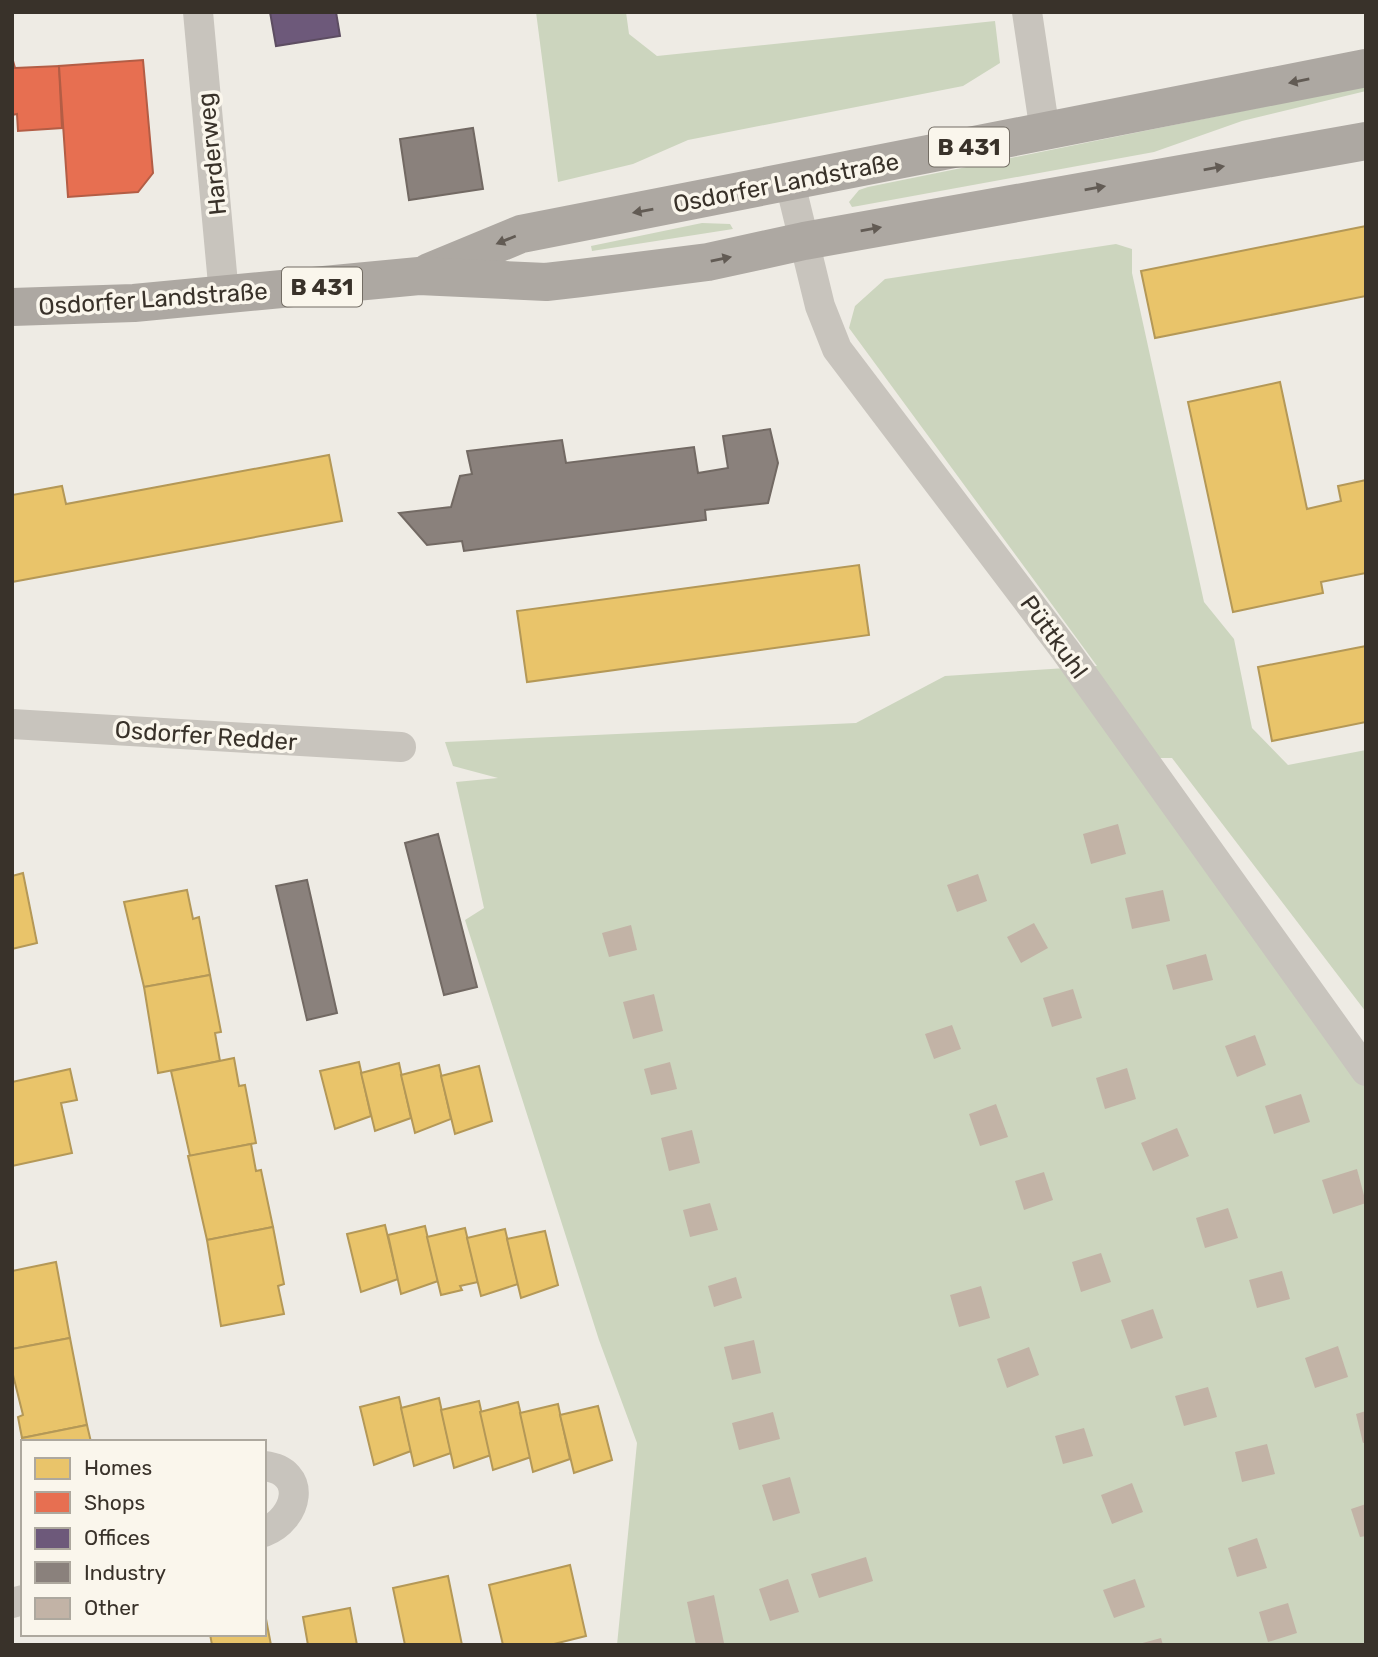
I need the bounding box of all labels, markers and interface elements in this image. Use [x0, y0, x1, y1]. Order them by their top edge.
one-way arrow [1288, 76, 1310, 87]
street label: Harderweg [192, 91, 232, 217]
road number: B 431 [929, 128, 1009, 166]
street label: Osdorfer Landstraße [671, 147, 901, 219]
one-way arrow [1203, 162, 1225, 173]
one-way arrow [1084, 182, 1106, 193]
one-way arrow [632, 206, 654, 217]
one-way arrow [860, 223, 882, 234]
one-way arrow [496, 235, 517, 246]
one-way arrow [710, 253, 732, 264]
road number: B 431 [282, 268, 362, 306]
street label: Osdorfer Landstraße [38, 277, 268, 321]
street label: Püttkuhl [1014, 590, 1094, 684]
street label: Osdorfer Redder [114, 716, 298, 756]
legend [21, 1440, 266, 1636]
text: Homes [84, 1455, 152, 1480]
text: Shops [84, 1490, 145, 1515]
text: Offices [84, 1525, 150, 1550]
text: Industry [84, 1560, 166, 1585]
text: Other [84, 1595, 139, 1620]

